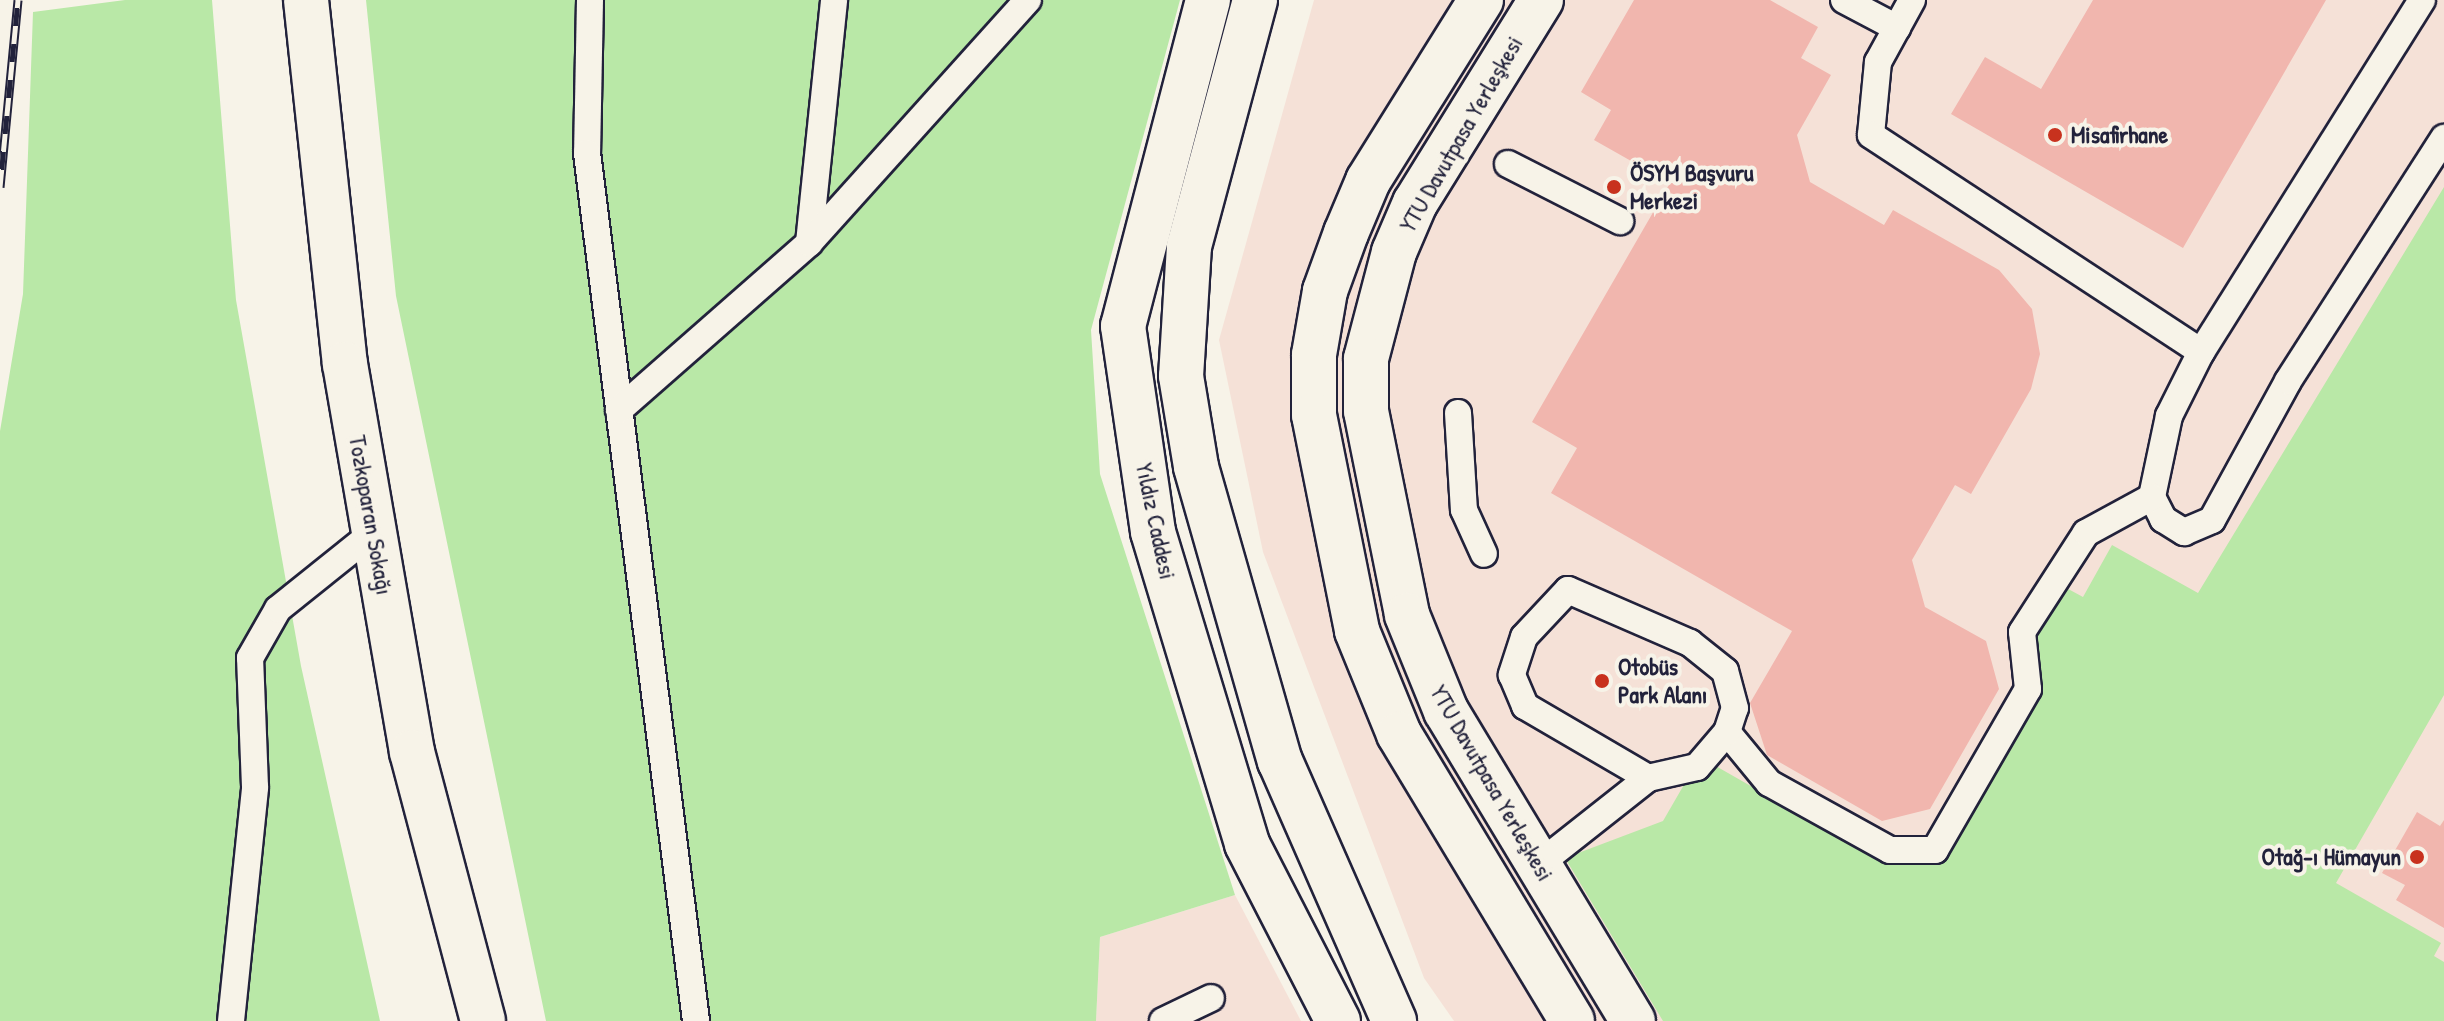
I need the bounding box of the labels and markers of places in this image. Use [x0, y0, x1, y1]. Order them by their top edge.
place label: Misafirhane [2071, 121, 2168, 149]
marker: Misafirhane [2046, 126, 2064, 144]
place label: ÖSYM Başvuru Merkezi [1630, 159, 1754, 215]
marker: ÖSYM Başvuru Merkezi [1605, 178, 1623, 196]
place label: Otobüs Park Alanı [1618, 653, 1707, 709]
marker: Otobüs Park Alanı [1593, 672, 1611, 690]
place label: Otağ-ı Hümayun [2262, 843, 2401, 871]
marker: Otağ-ı Hümayun [2408, 848, 2426, 866]

